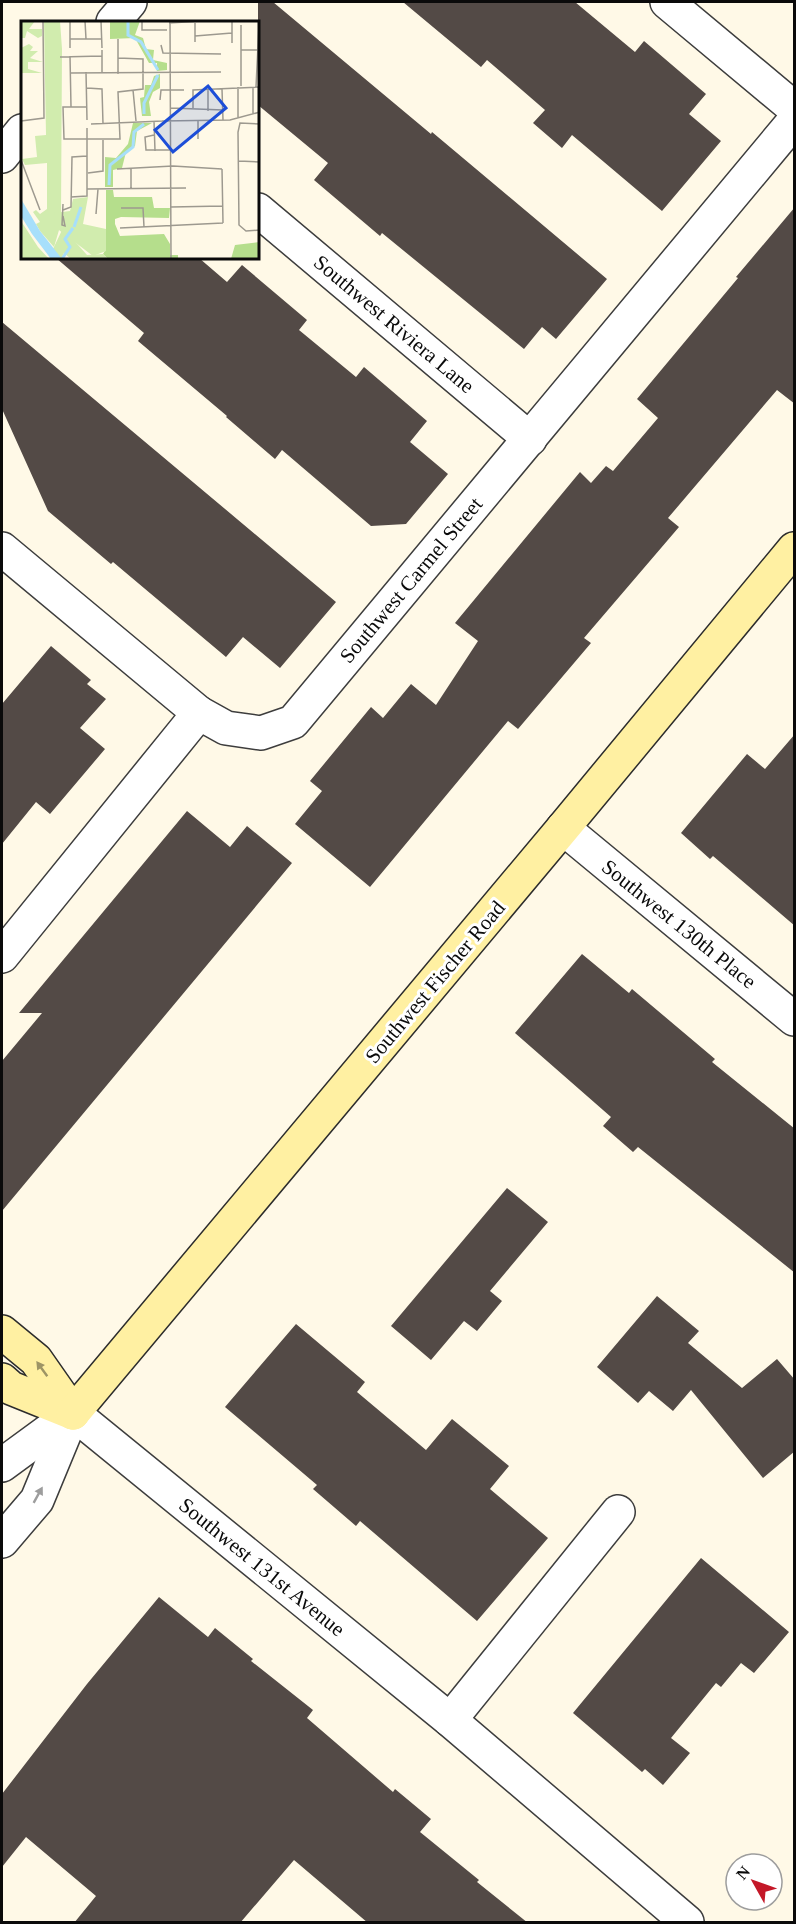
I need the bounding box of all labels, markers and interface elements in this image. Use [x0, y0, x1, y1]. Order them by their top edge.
inset map [21, 21, 260, 260]
street label: Southwest Riviera Lane [309, 250, 479, 398]
street label: Southwest Carmel Street [335, 492, 487, 668]
street label: Southwest 130th Place [597, 854, 761, 994]
street label: Southwest Fischer Road [360, 896, 510, 1068]
one-way arrow [36, 1361, 48, 1377]
one-way arrow [33, 1487, 43, 1504]
street label: Southwest 131st Avenue [174, 1493, 350, 1641]
north arrow [724, 1852, 784, 1912]
text: N [733, 1862, 753, 1883]

